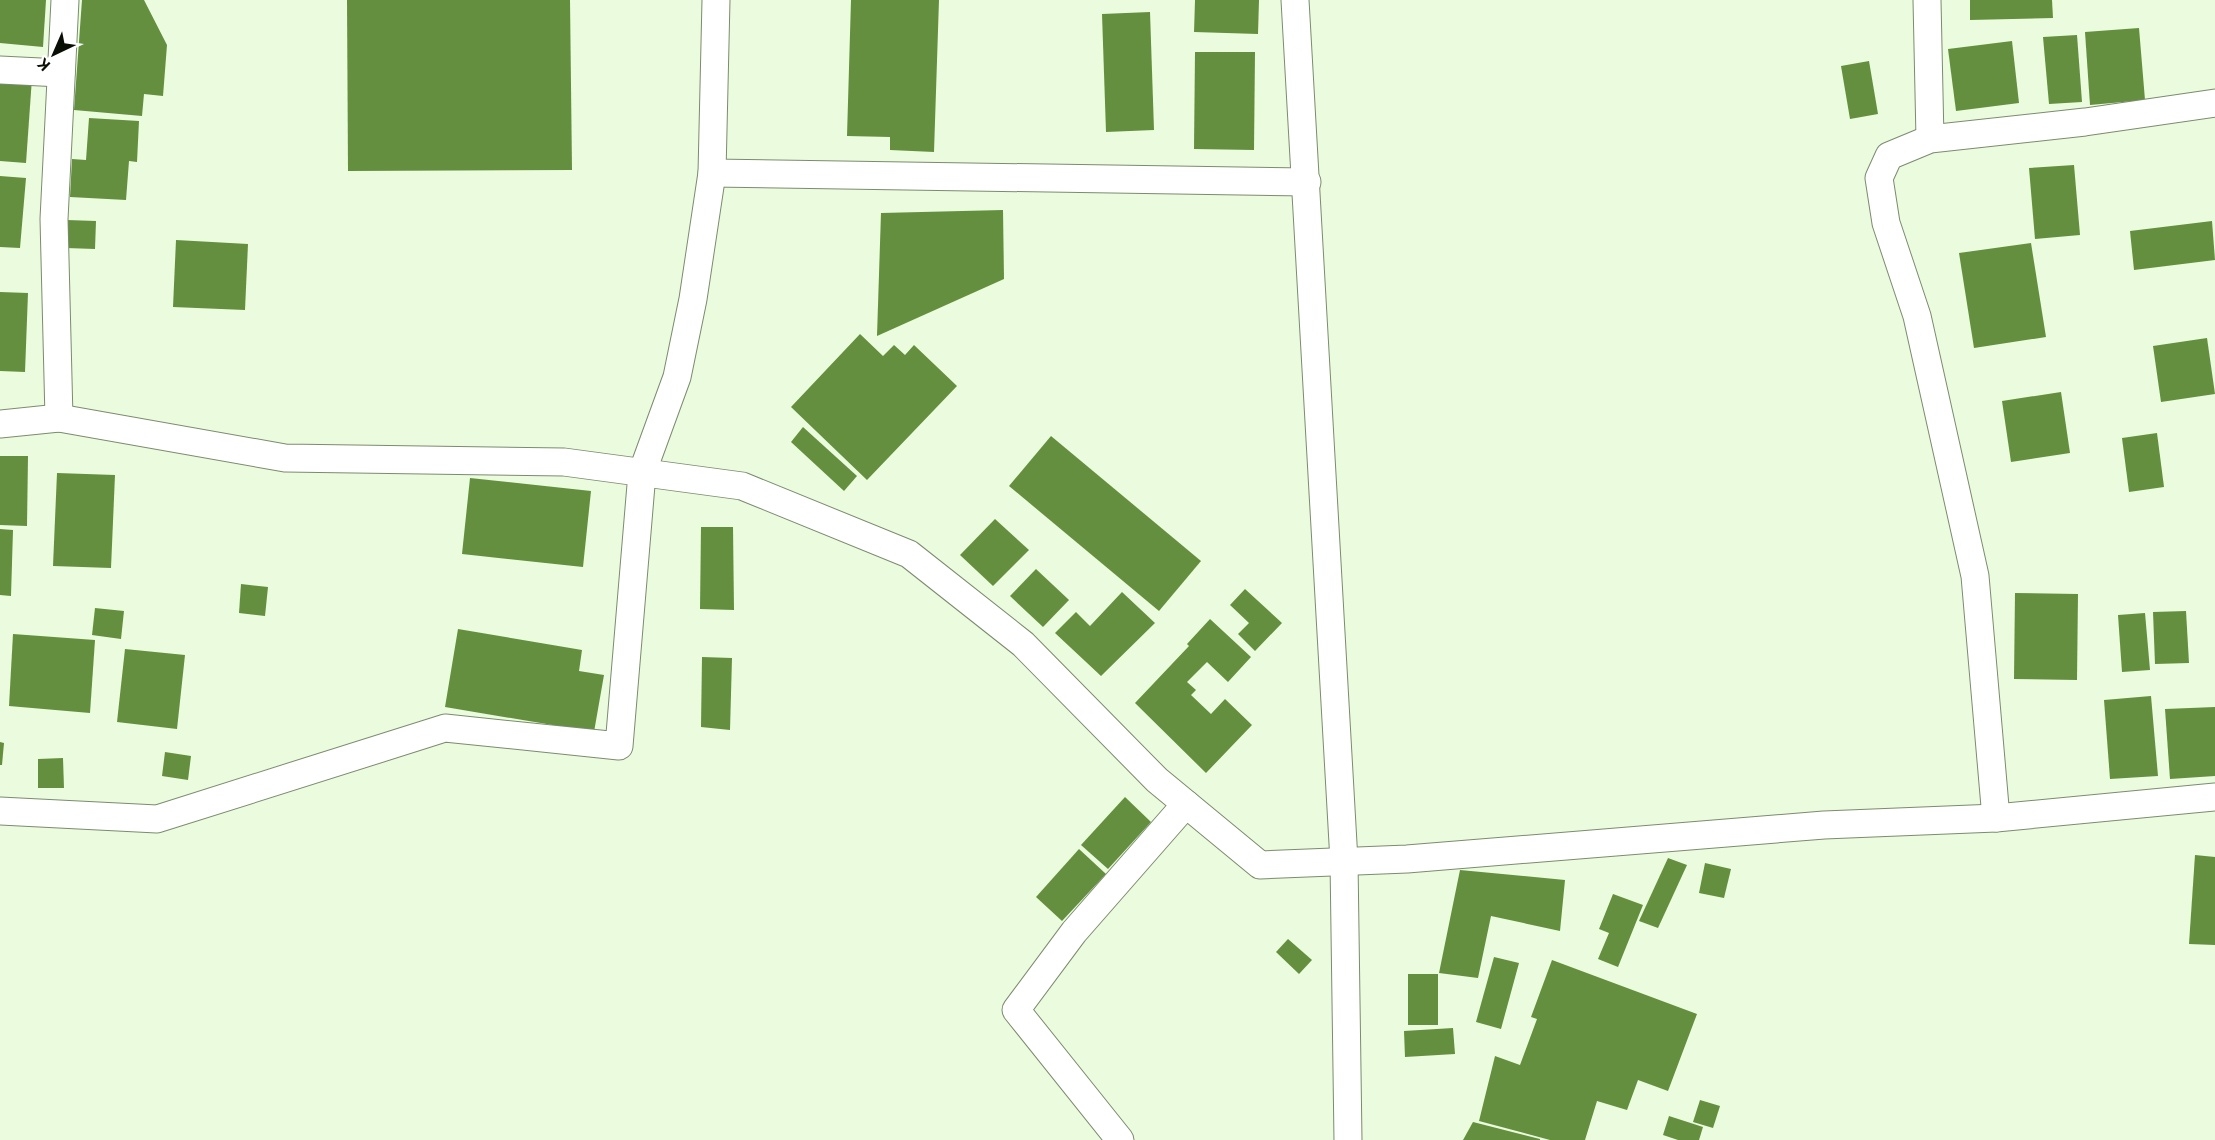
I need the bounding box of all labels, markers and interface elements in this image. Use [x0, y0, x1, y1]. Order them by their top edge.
north arrow [24, 24, 84, 84]
text: K [33, 55, 53, 75]

